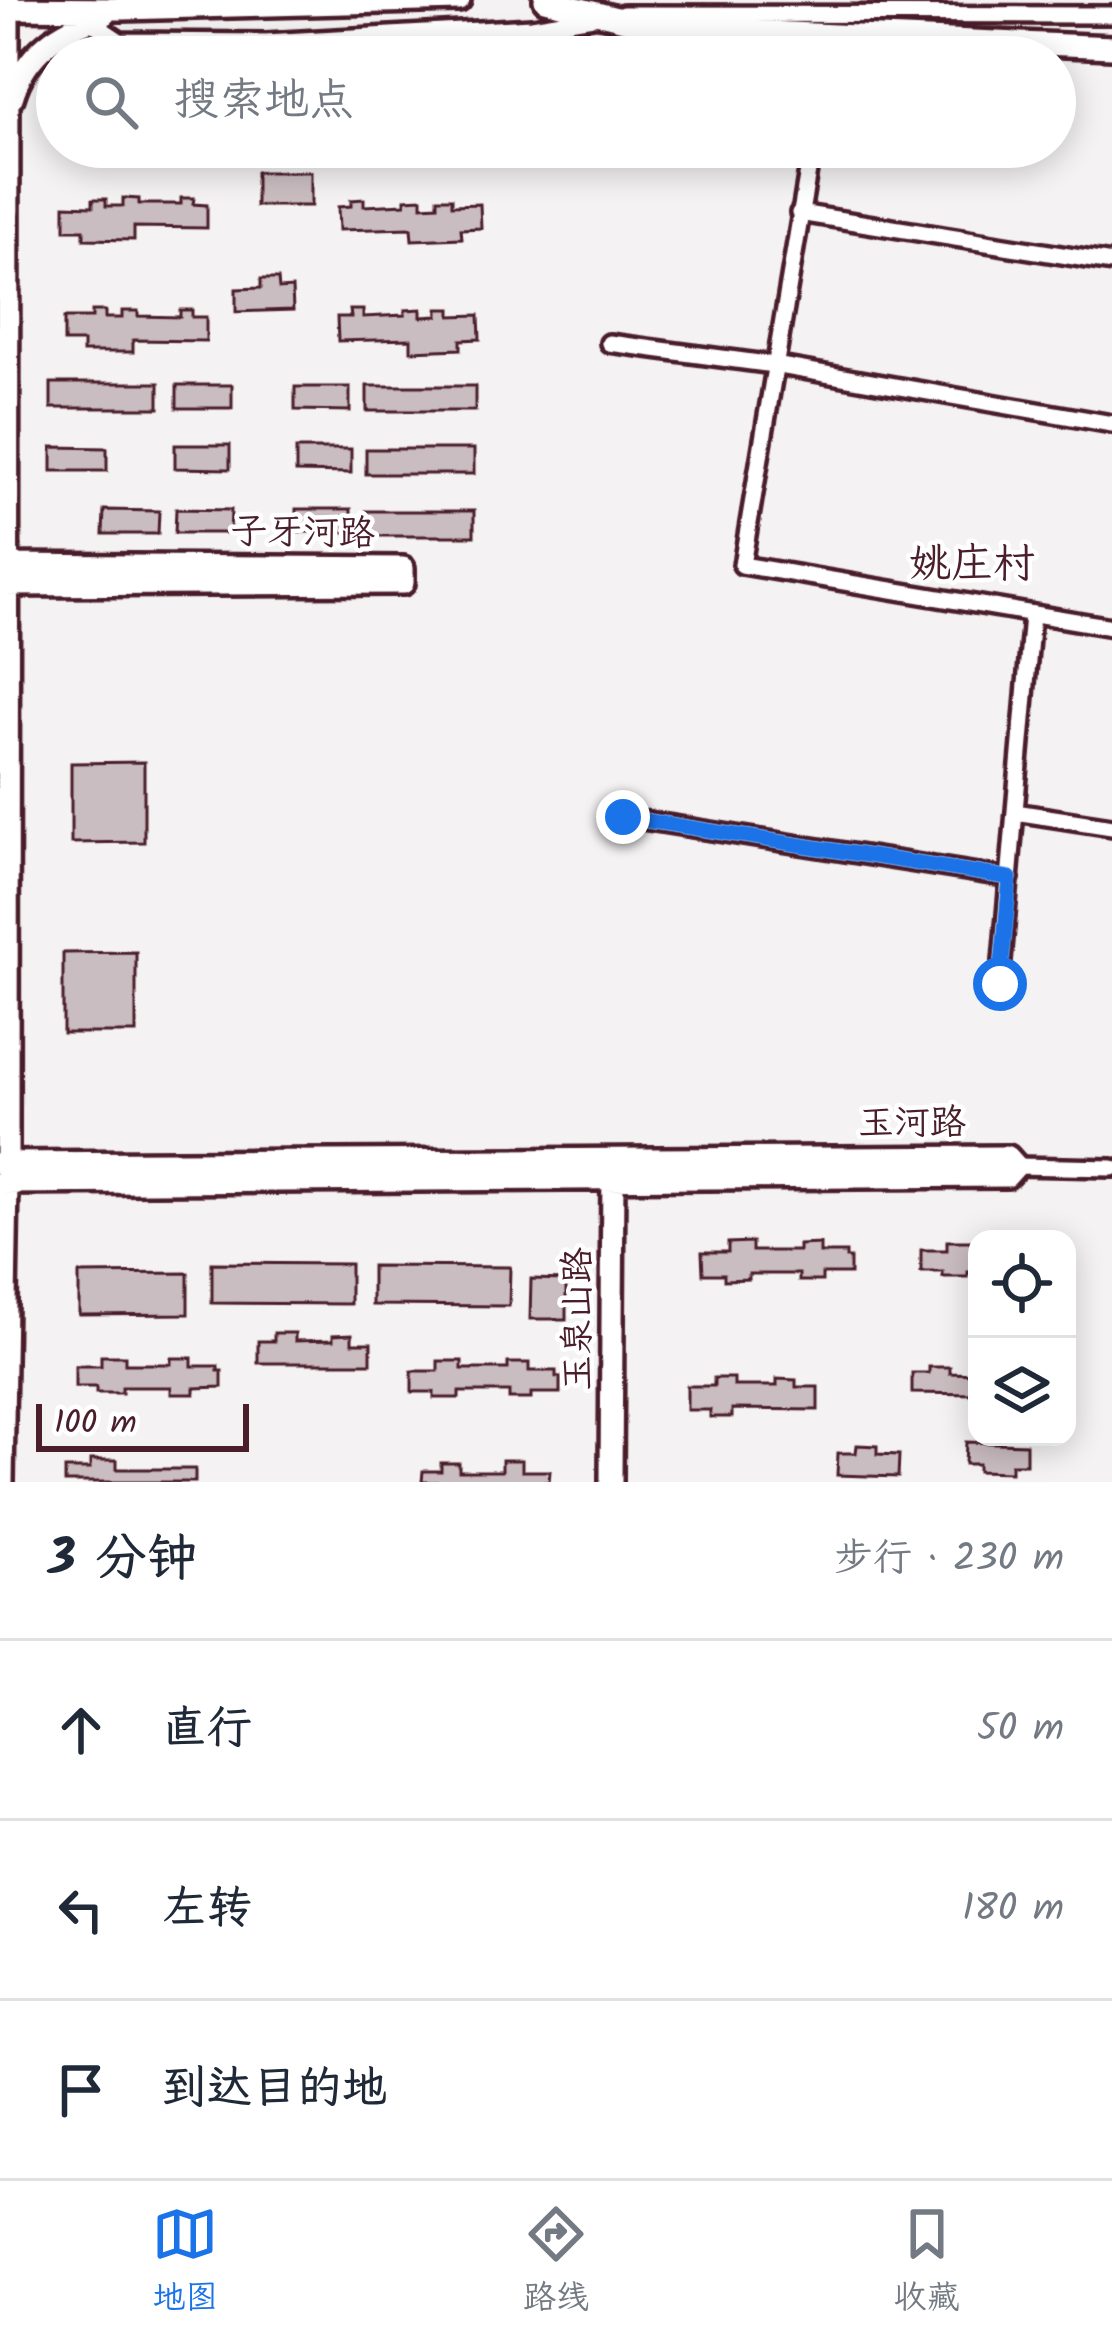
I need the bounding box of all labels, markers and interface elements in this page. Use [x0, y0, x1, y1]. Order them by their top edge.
search box [36, 36, 1076, 168]
text: 搜索地点 [174, 66, 354, 138]
icon: search [78, 69, 144, 135]
street label: 子牙河路 [231, 504, 375, 564]
district label: 姚庄村 [909, 532, 1035, 599]
route end [596, 790, 650, 844]
route start [973, 957, 1027, 1011]
street label: 玉河路 [858, 1096, 966, 1153]
map controls [968, 1230, 1076, 1446]
button: locate [968, 1230, 1076, 1338]
street label: 玉泉山路 [551, 1247, 608, 1391]
button: layers [968, 1338, 1076, 1446]
scale bar [36, 1398, 249, 1451]
text: 100 m [54, 1398, 137, 1451]
text: 3 分钟 [48, 1520, 198, 1601]
text: 步行 · 230 m [834, 1529, 1064, 1591]
text: 直行 [162, 1694, 252, 1766]
icon: ahead [48, 1697, 114, 1763]
text: 50 m [977, 1699, 1064, 1761]
text: 左转 [162, 1874, 252, 1946]
icon: left [48, 1877, 114, 1943]
text: 180 m [962, 1879, 1064, 1941]
text: 到达目的地 [162, 2054, 387, 2126]
icon: arrive [48, 2057, 114, 2123]
tab: 地图 [152, 2201, 218, 2326]
tab: 路线 [523, 2201, 589, 2326]
tab: 收藏 [894, 2201, 960, 2326]

